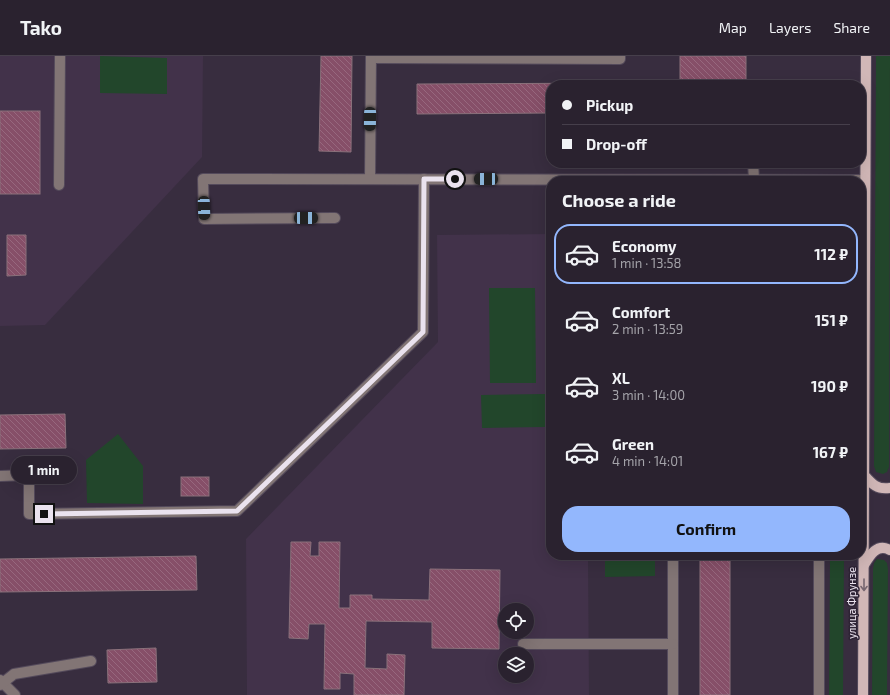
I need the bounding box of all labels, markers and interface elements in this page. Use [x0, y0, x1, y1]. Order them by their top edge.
text: Tako [20, 16, 62, 39]
text: Map [719, 19, 747, 36]
text: Layers [769, 19, 811, 36]
text: Share [833, 19, 870, 36]
text: Pickup [586, 96, 633, 114]
car [364, 107, 376, 131]
text: Drop-off [586, 135, 647, 153]
route start [446, 170, 464, 188]
car [474, 173, 498, 185]
text: Choose a ride [562, 189, 676, 211]
car [198, 196, 210, 220]
car [294, 212, 318, 224]
icon: car [564, 236, 600, 272]
text: Economy [612, 237, 677, 255]
text: 112 ₽ [814, 245, 848, 263]
text: 1 min · 13:58 [612, 255, 681, 271]
icon: car [564, 302, 600, 338]
text: Comfort [612, 303, 670, 321]
text: 151 ₽ [815, 311, 848, 329]
text: 2 min · 13:59 [612, 321, 683, 337]
icon: car [564, 368, 600, 404]
text: XL [612, 369, 630, 387]
text: 190 ₽ [811, 377, 848, 395]
text: 3 min · 14:00 [612, 387, 685, 403]
icon: car [564, 434, 600, 470]
text: Green [612, 435, 654, 453]
text: 167 ₽ [813, 443, 848, 461]
text: 4 min · 14:01 [612, 453, 683, 469]
callout: 1 min [11, 456, 77, 484]
text: 1 min [28, 462, 60, 478]
route end [35, 505, 53, 523]
button: Confirm [562, 506, 850, 552]
street label: улица Фрунзе [845, 567, 859, 639]
one-way arrow [860, 578, 868, 591]
map controls [498, 603, 534, 683]
button: locate [498, 603, 534, 639]
button: layers [498, 647, 534, 683]

